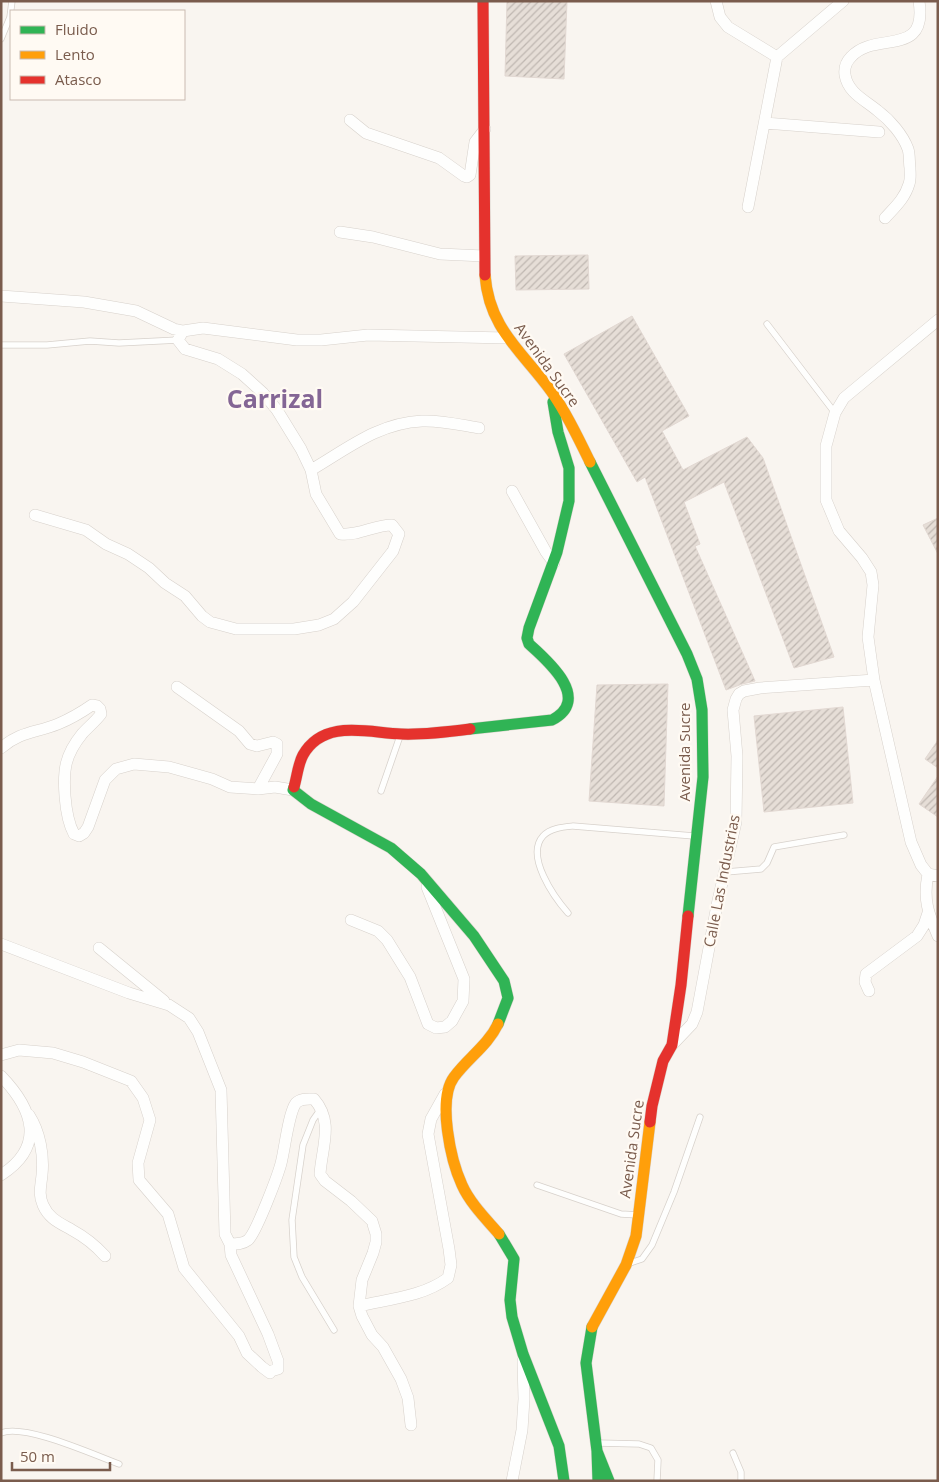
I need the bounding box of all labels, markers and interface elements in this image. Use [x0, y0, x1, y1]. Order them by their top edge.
legend [10, 10, 185, 100]
text: Fluido [55, 19, 98, 39]
text: Lento [55, 44, 95, 64]
text: Atasco [55, 69, 102, 89]
street label: Avenida Sucre [511, 319, 585, 410]
district label: Carrizal [227, 381, 323, 415]
street label: Avenida Sucre [674, 703, 694, 801]
street label: Calle Las Industrias [698, 813, 744, 949]
street label: Avenida Sucre [614, 1098, 648, 1199]
scale bar [12, 1440, 110, 1472]
text: 50 m [20, 1446, 55, 1466]

